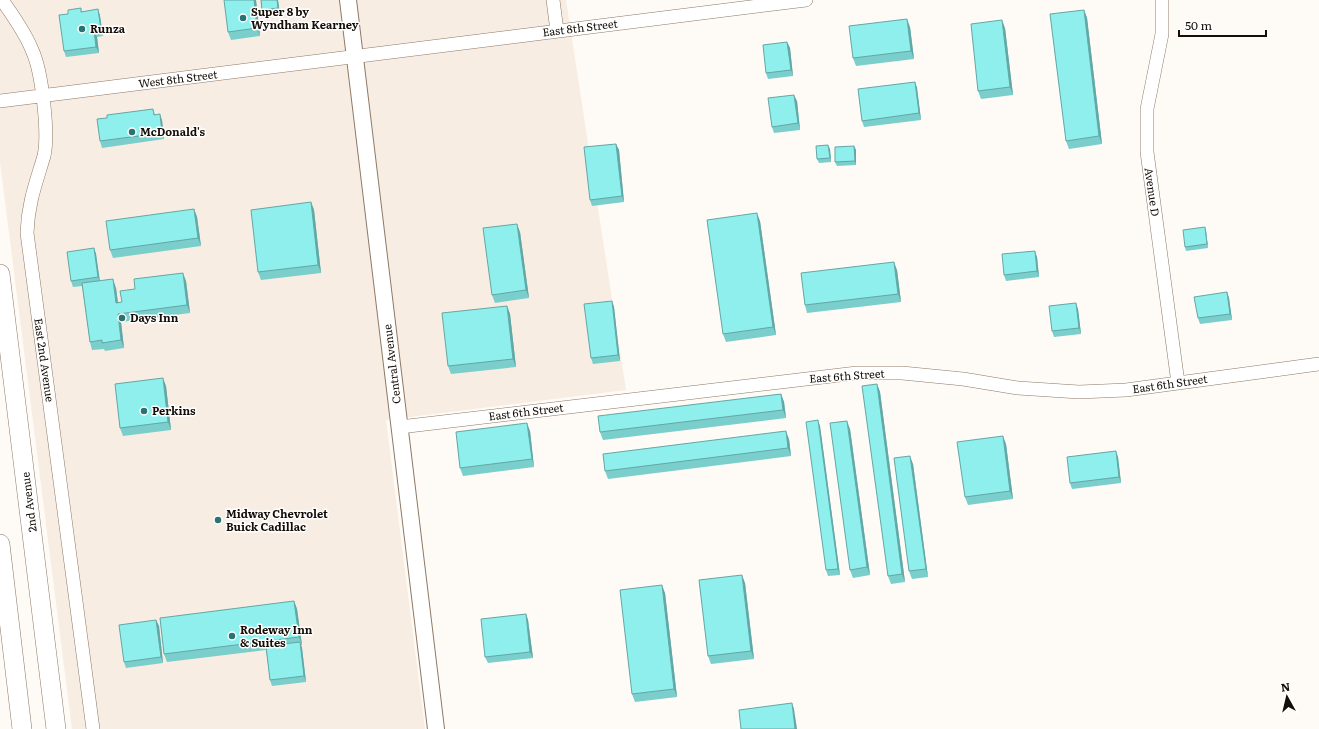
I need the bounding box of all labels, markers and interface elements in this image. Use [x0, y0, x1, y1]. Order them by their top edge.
place label: Super 8 by Wyndham Kearney [251, 3, 359, 32]
scale bar [1179, 12, 1266, 38]
marker: Super 8 by Wyndham Kearney [238, 13, 248, 23]
street label: East 8th Street [541, 14, 619, 40]
text: 50 m [1185, 16, 1212, 34]
place label: Runza [90, 20, 126, 36]
marker: Runza [77, 24, 87, 34]
street label: West 8th Street [137, 65, 219, 91]
place label: McDonald's [140, 123, 206, 139]
marker: McDonald's [127, 127, 137, 137]
street label: Avenue D [1142, 166, 1164, 217]
place label: Days Inn [130, 309, 179, 325]
marker: Days Inn [117, 313, 127, 323]
street label: East 2nd Avenue [31, 317, 59, 403]
street label: Central Avenue [378, 323, 404, 405]
street label: East 6th Street [809, 364, 886, 386]
street label: East 6th Street [1131, 370, 1209, 396]
street label: East 6th Street [487, 398, 565, 424]
place label: Perkins [152, 402, 196, 418]
marker: Perkins [139, 406, 149, 416]
street label: 2nd Avenue [16, 471, 40, 533]
place label: Midway Chevrolet Buick Cadillac [226, 505, 328, 534]
marker: Midway Chevrolet Buick Cadillac [213, 515, 223, 525]
place label: Rodeway Inn & Suites [240, 621, 313, 650]
marker: Rodeway Inn & Suites [227, 631, 237, 641]
north arrow [1267, 677, 1307, 717]
text: N [1280, 678, 1291, 695]

